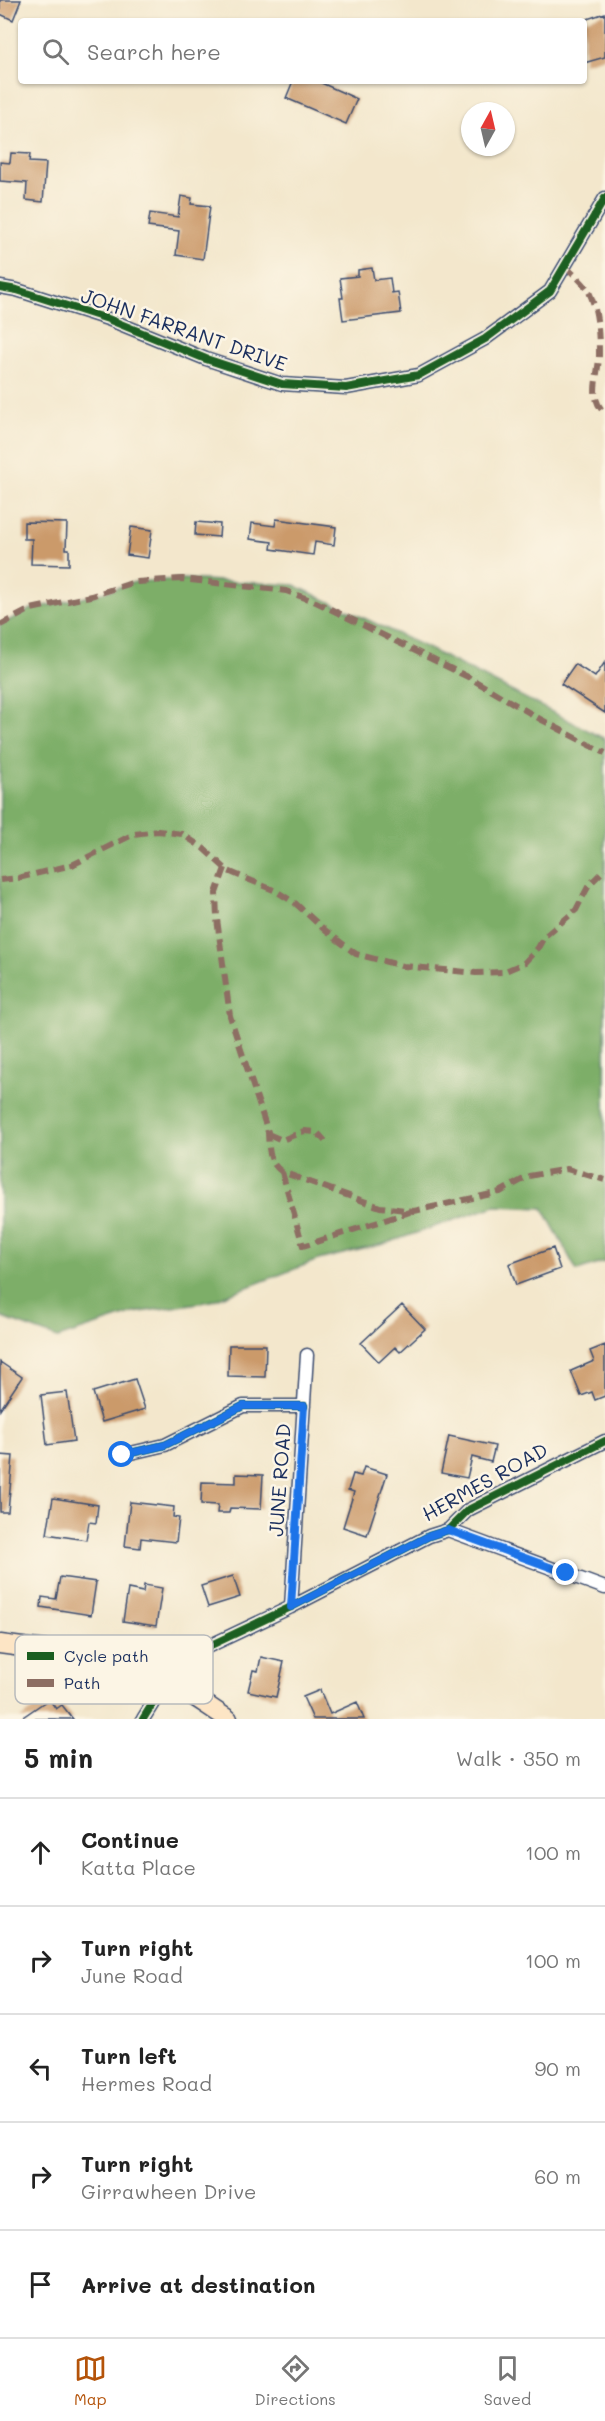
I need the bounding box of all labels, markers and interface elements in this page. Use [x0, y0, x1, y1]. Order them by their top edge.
search box [18, 18, 587, 84]
icon: search [39, 35, 72, 68]
text: Search here [87, 37, 221, 66]
north arrow [461, 102, 515, 156]
street label: JOHN FARRANT DRIVE [78, 282, 291, 377]
street label: JUNE ROAD [262, 1423, 296, 1537]
street label: HERMES ROAD [417, 1436, 552, 1526]
route start [108, 1441, 134, 1467]
route end [552, 1559, 578, 1585]
legend [15, 1635, 213, 1704]
text: Cycle path [64, 1645, 148, 1666]
text: Path [64, 1672, 100, 1693]
text: 5 min [24, 1741, 93, 1775]
text: Walk · 350 m [456, 1745, 581, 1771]
text: Continue [81, 1825, 179, 1854]
icon: ahead [24, 1836, 57, 1869]
text: 100 m [525, 1839, 581, 1865]
text: Katta Place [81, 1854, 196, 1880]
text: Turn right [81, 1933, 193, 1962]
icon: right [24, 1944, 57, 1977]
text: 100 m [525, 1947, 581, 1973]
text: June Road [81, 1962, 183, 1988]
text: Turn left [81, 2041, 177, 2070]
icon: left [24, 2052, 57, 2085]
text: 90 m [535, 2055, 581, 2081]
text: Hermes Road [81, 2070, 212, 2096]
text: Turn right [81, 2149, 193, 2178]
icon: right [24, 2160, 57, 2193]
text: 60 m [534, 2163, 581, 2189]
text: Girrawheen Drive [81, 2178, 256, 2204]
icon: arrive [24, 2268, 57, 2301]
text: Arrive at destination [81, 2270, 316, 2299]
tab: Map [74, 2352, 107, 2409]
tab: Directions [255, 2352, 336, 2409]
tab: Saved [484, 2352, 531, 2409]

